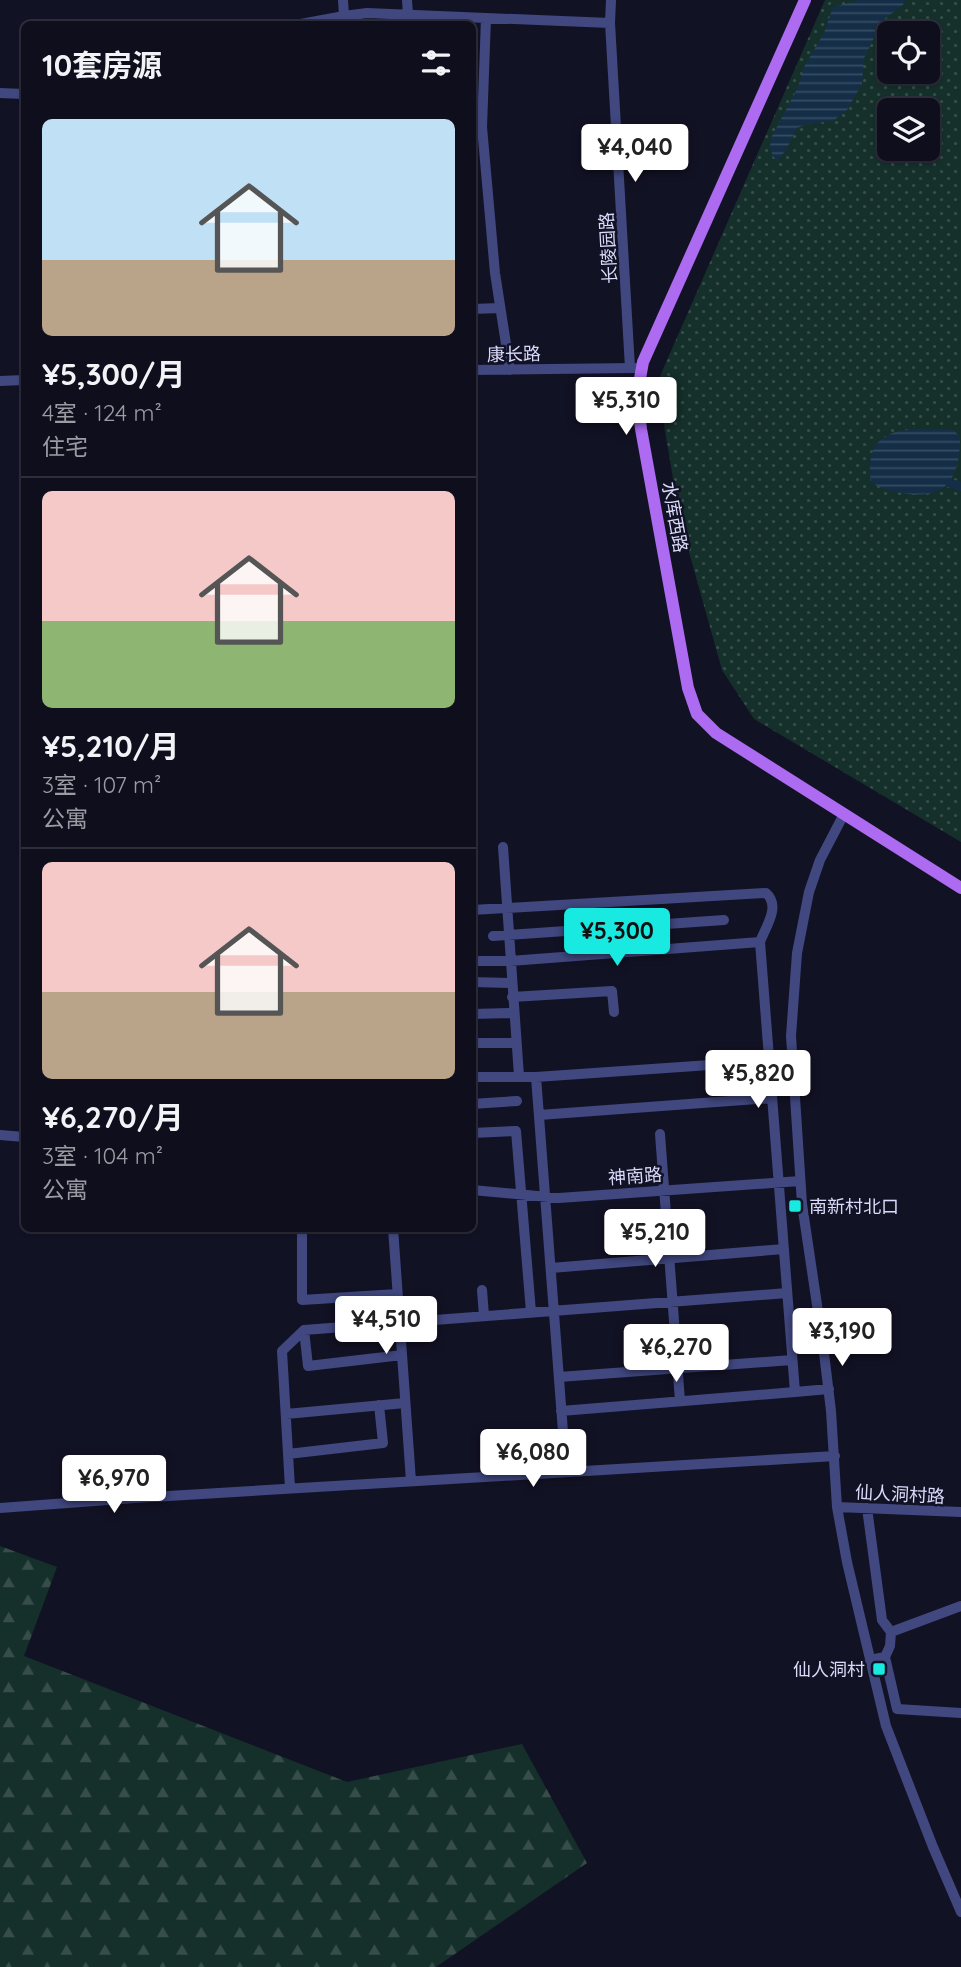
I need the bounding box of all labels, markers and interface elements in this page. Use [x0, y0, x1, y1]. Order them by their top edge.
map controls [877, 21, 940, 161]
button: locate [877, 21, 940, 84]
icon: filters [417, 44, 455, 82]
text: 10套房源 [42, 46, 162, 84]
button: layers [877, 98, 940, 161]
pin: ¥4,040 [578, 124, 692, 184]
text: ¥4,040 [597, 132, 673, 161]
icon: home [186, 165, 312, 291]
street label: 长陵园路 [595, 211, 621, 285]
street label: 康长路 [487, 342, 541, 366]
text: ¥5,300/月 [42, 355, 185, 393]
pin: ¥5,310 [569, 378, 683, 437]
text: ¥5,310 [592, 385, 660, 414]
text: 4室 · 124 m² [42, 398, 162, 427]
text: 住宅 [42, 432, 88, 461]
street label: 水库西路 [657, 480, 693, 554]
icon: home [186, 537, 312, 663]
text: ¥5,210/月 [42, 727, 180, 765]
text: 3室 · 107 m² [42, 770, 161, 799]
text: 公寓 [42, 804, 88, 833]
icon: home [186, 908, 312, 1034]
pin: ¥5,300 [560, 908, 674, 968]
text: ¥5,300 [580, 916, 654, 945]
pin: ¥5,820 [701, 1050, 815, 1110]
text: ¥5,820 [721, 1058, 795, 1087]
text: ¥6,270/月 [42, 1098, 184, 1136]
text: 3室 · 104 m² [42, 1141, 163, 1170]
street label: 神南路 [607, 1163, 663, 1189]
text: 公寓 [42, 1175, 88, 1204]
place label: 南新村北口 [809, 1195, 899, 1218]
marker: 南新村北口 [787, 1198, 803, 1214]
pin: ¥5,210 [598, 1210, 712, 1269]
text: ¥5,210 [620, 1217, 690, 1246]
pin: ¥4,510 [329, 1296, 443, 1356]
text: ¥4,510 [351, 1304, 421, 1333]
pin: ¥3,190 [785, 1308, 899, 1368]
text: ¥3,190 [809, 1316, 875, 1345]
pin: ¥6,270 [619, 1324, 733, 1384]
text: ¥6,270 [640, 1332, 712, 1361]
pin: ¥6,080 [476, 1430, 590, 1489]
text: ¥6,080 [496, 1437, 570, 1466]
pin: ¥6,970 [57, 1456, 171, 1515]
text: ¥6,970 [78, 1463, 150, 1492]
street label: 仙人洞村路 [854, 1480, 946, 1508]
place label: 仙人洞村 [793, 1658, 865, 1681]
marker: 仙人洞村 [871, 1661, 887, 1677]

